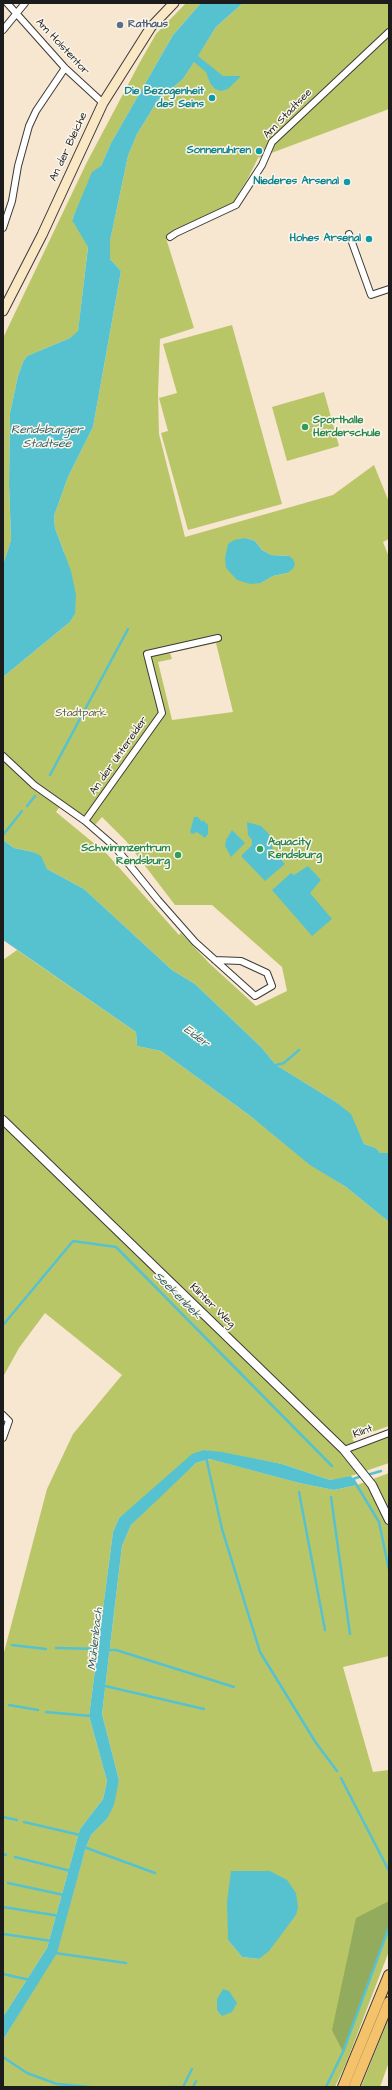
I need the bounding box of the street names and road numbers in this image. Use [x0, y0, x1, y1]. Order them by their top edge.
street label: Am Holstentor [32, 16, 92, 78]
street label: Am Stadtsee [261, 86, 315, 142]
street label: An der Bleiche [47, 110, 91, 184]
street label: An der Untereider [87, 714, 151, 798]
street label: Klinter Weg [186, 1281, 238, 1331]
street label: Klint [351, 1422, 375, 1442]

